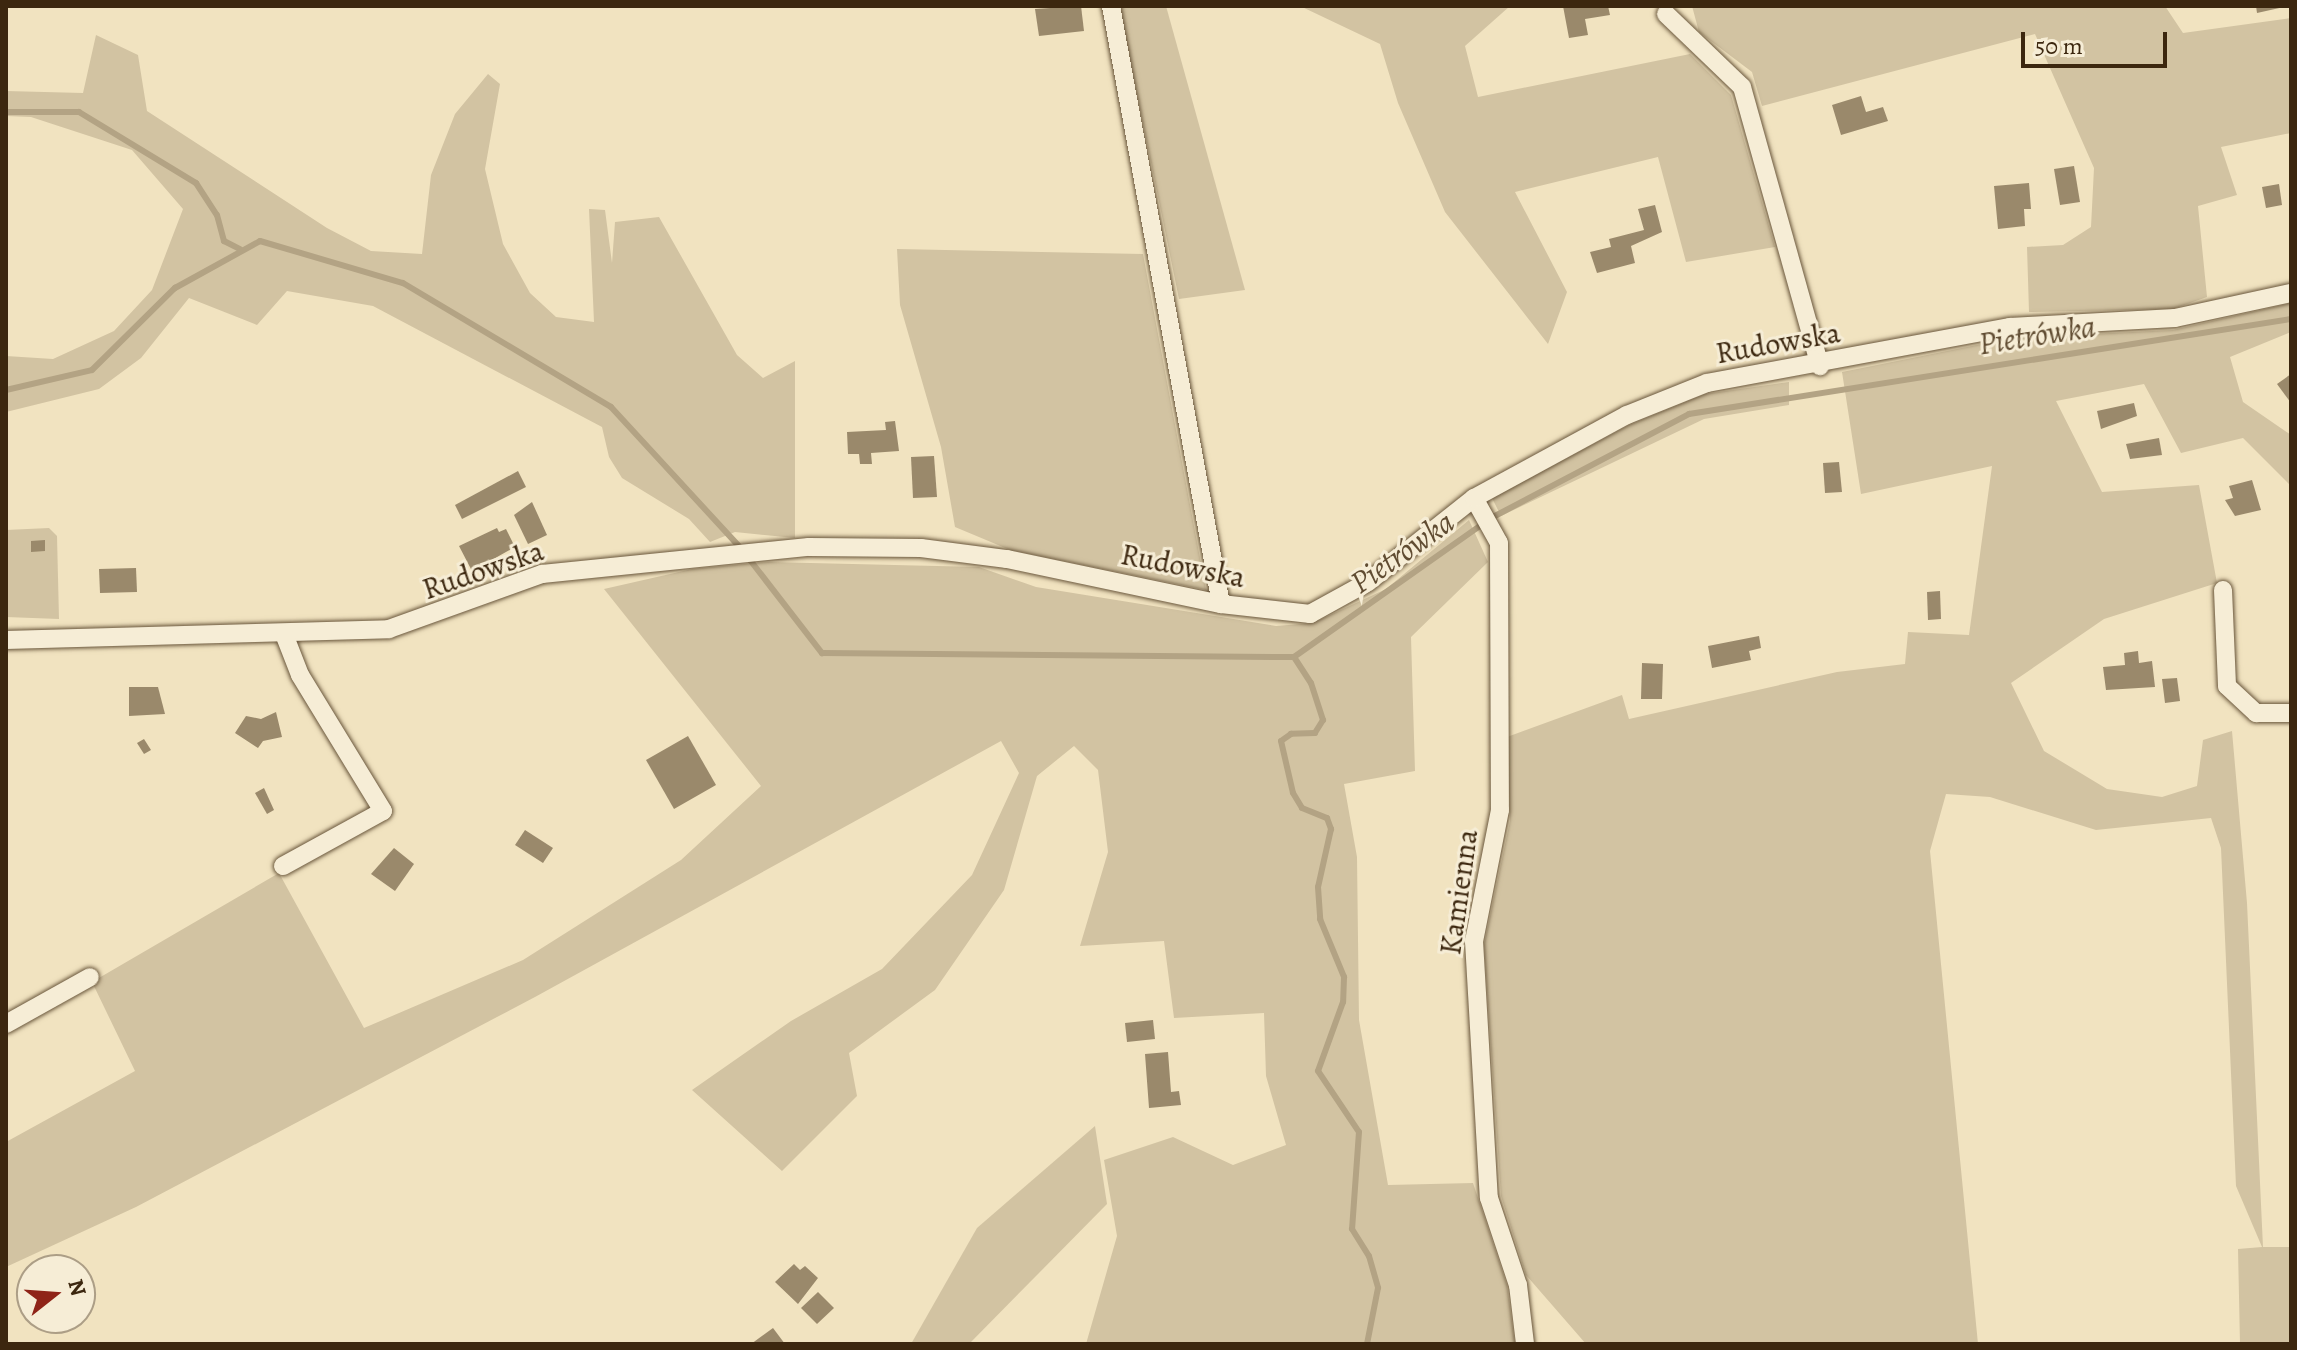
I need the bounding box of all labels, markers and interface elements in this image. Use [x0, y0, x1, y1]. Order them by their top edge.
scale bar [2025, 16, 2171, 66]
text: 50 m [2035, 30, 2083, 62]
water label: Pietrówka [1976, 307, 2098, 363]
street label: Rudowska [1713, 314, 1843, 372]
water label: Pietrówka [1343, 502, 1461, 602]
street label: Rudowska [418, 533, 548, 607]
street label: Rudowska [1118, 536, 1248, 596]
street label: Kamienna [1432, 827, 1486, 957]
north arrow [16, 1254, 96, 1334]
text: N [60, 1276, 94, 1300]

